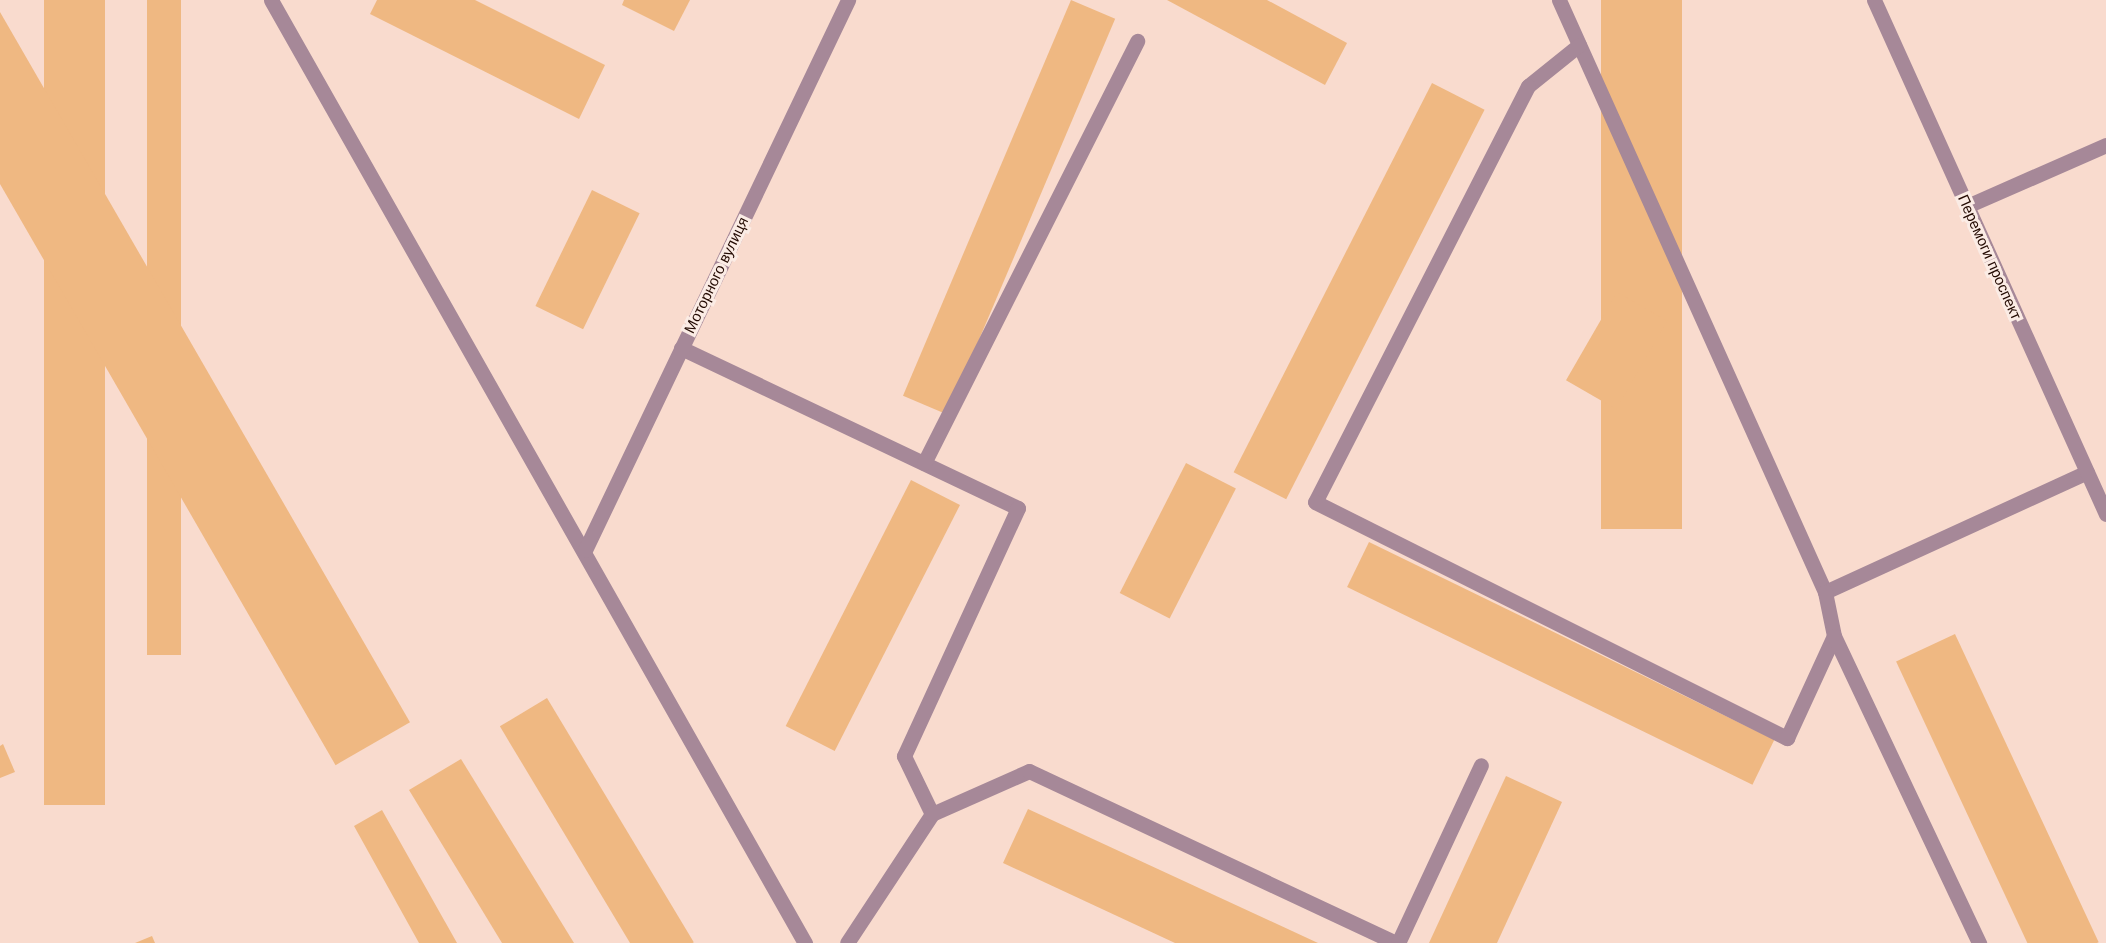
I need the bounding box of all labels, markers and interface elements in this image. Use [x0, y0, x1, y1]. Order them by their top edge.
street label: Перемоги проспект [1954, 192, 2026, 322]
street label: Моторного вулиця [680, 214, 752, 336]

